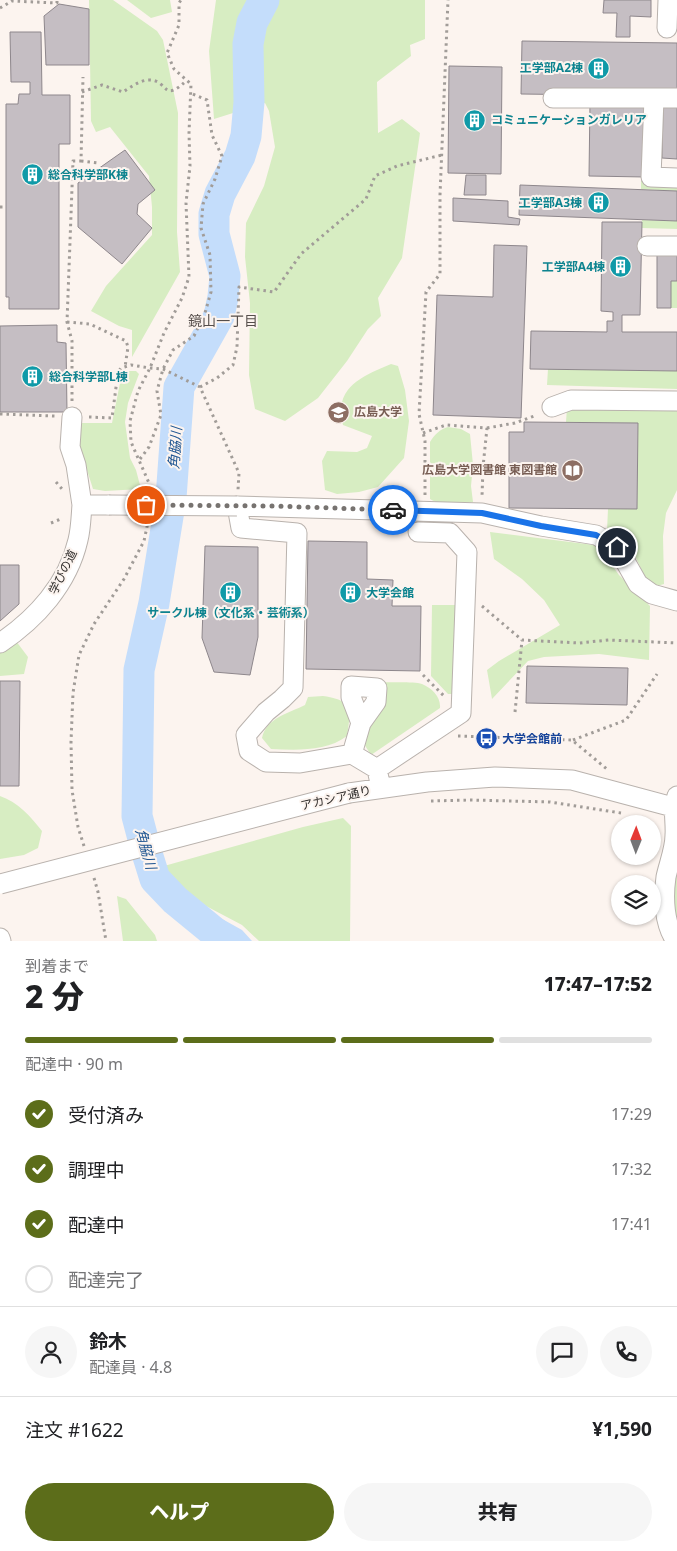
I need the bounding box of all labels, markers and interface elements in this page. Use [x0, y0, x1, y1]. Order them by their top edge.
building icon: 工学部A2棟 [587, 56, 611, 80]
place label: 工学部A2棟 [520, 59, 583, 76]
building icon: コミュニケーションガレリア [463, 108, 487, 132]
place label: コミュニケーションガレリア [491, 111, 647, 128]
building icon: 総合科学部K棟 [20, 163, 44, 187]
place label: 総合科学部K棟 [48, 166, 128, 183]
building icon: 工学部A3棟 [586, 191, 610, 215]
place label: 工学部A3棟 [519, 194, 582, 211]
building icon: 工学部A4棟 [609, 255, 633, 279]
place label: 工学部A4棟 [542, 258, 605, 275]
district label: 鏡山一丁目 [188, 311, 258, 330]
building icon: 総合科学部L棟 [21, 365, 45, 389]
place label: 総合科学部L棟 [49, 368, 128, 385]
school or university icon: 広島大学 [326, 400, 350, 424]
place label: 広島大学 [354, 403, 402, 420]
water label: 角脇川 [164, 424, 186, 470]
library icon: 広島大学図書館 東図書館 [561, 458, 585, 482]
place label: 広島大学図書館 東図書館 [422, 461, 557, 478]
pin [125, 484, 167, 526]
courier [368, 485, 418, 535]
icon: bag [132, 491, 160, 519]
icon: car [379, 496, 407, 524]
pin [596, 526, 638, 568]
icon: home [603, 533, 631, 561]
street label: 学びの道 [44, 546, 81, 597]
building icon: サークル棟（文化系・芸術系） [219, 580, 243, 604]
building icon: 大学会館 [338, 581, 362, 605]
place label: 大学会館 [366, 584, 414, 601]
place label: サークル棟（文化系・芸術系） [147, 604, 315, 621]
bus stop icon: 大学会館前 [474, 727, 498, 751]
place label: 大学会館前 [502, 730, 562, 747]
street label: アカシア通り [299, 781, 373, 814]
north arrow [611, 815, 661, 865]
map controls [611, 815, 661, 925]
water label: 角脇川 [132, 826, 162, 874]
button: layers [611, 875, 661, 925]
text: 到着まで [25, 955, 89, 977]
text: 17:47–17:52 [544, 971, 652, 997]
text: 2 分 [25, 974, 84, 1017]
text: 配達中 · 90 m [25, 1053, 123, 1075]
icon: check [25, 1100, 53, 1128]
text: 受付済み [68, 1102, 144, 1128]
text: 17:29 [611, 1103, 652, 1125]
icon: check [25, 1155, 53, 1183]
text: 調理中 [68, 1157, 125, 1183]
text: 17:32 [611, 1158, 652, 1180]
icon: check [25, 1210, 53, 1238]
text: 配達中 [68, 1212, 125, 1238]
text: 17:41 [611, 1213, 652, 1235]
text: 配達完了 [68, 1267, 144, 1293]
button: person [25, 1326, 77, 1378]
button: chat [536, 1326, 588, 1378]
button: phone [600, 1326, 652, 1378]
text: 鈴木 [89, 1328, 127, 1354]
text: 配達員 · 4.8 [89, 1356, 172, 1378]
text: ¥1,590 [592, 1416, 652, 1442]
text: 注文 #1622 [25, 1417, 124, 1443]
button: ヘルプ [25, 1483, 334, 1541]
button: 共有 [344, 1483, 652, 1541]

